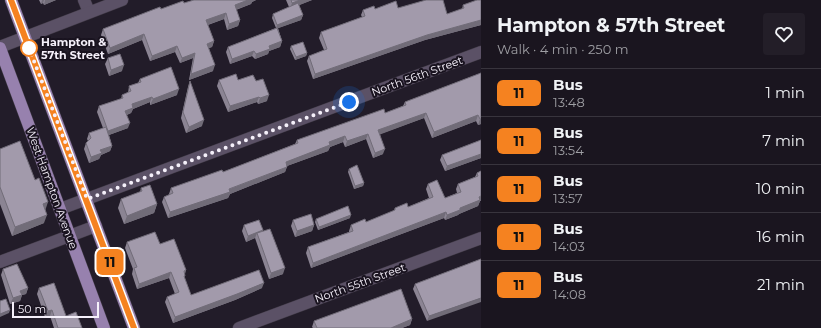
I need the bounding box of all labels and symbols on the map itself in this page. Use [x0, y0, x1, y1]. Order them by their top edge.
place label: Hampton & 57th Street [41, 35, 106, 62]
marker: Hampton & 57th Street [20, 39, 38, 57]
street label: North 56th Street [369, 53, 465, 99]
your location [339, 92, 359, 112]
street label: West Hampton Avenue [23, 125, 81, 251]
line badge: 11 [92, 249, 128, 275]
street label: North 55th Street [313, 260, 408, 306]
scale bar [12, 300, 99, 319]

